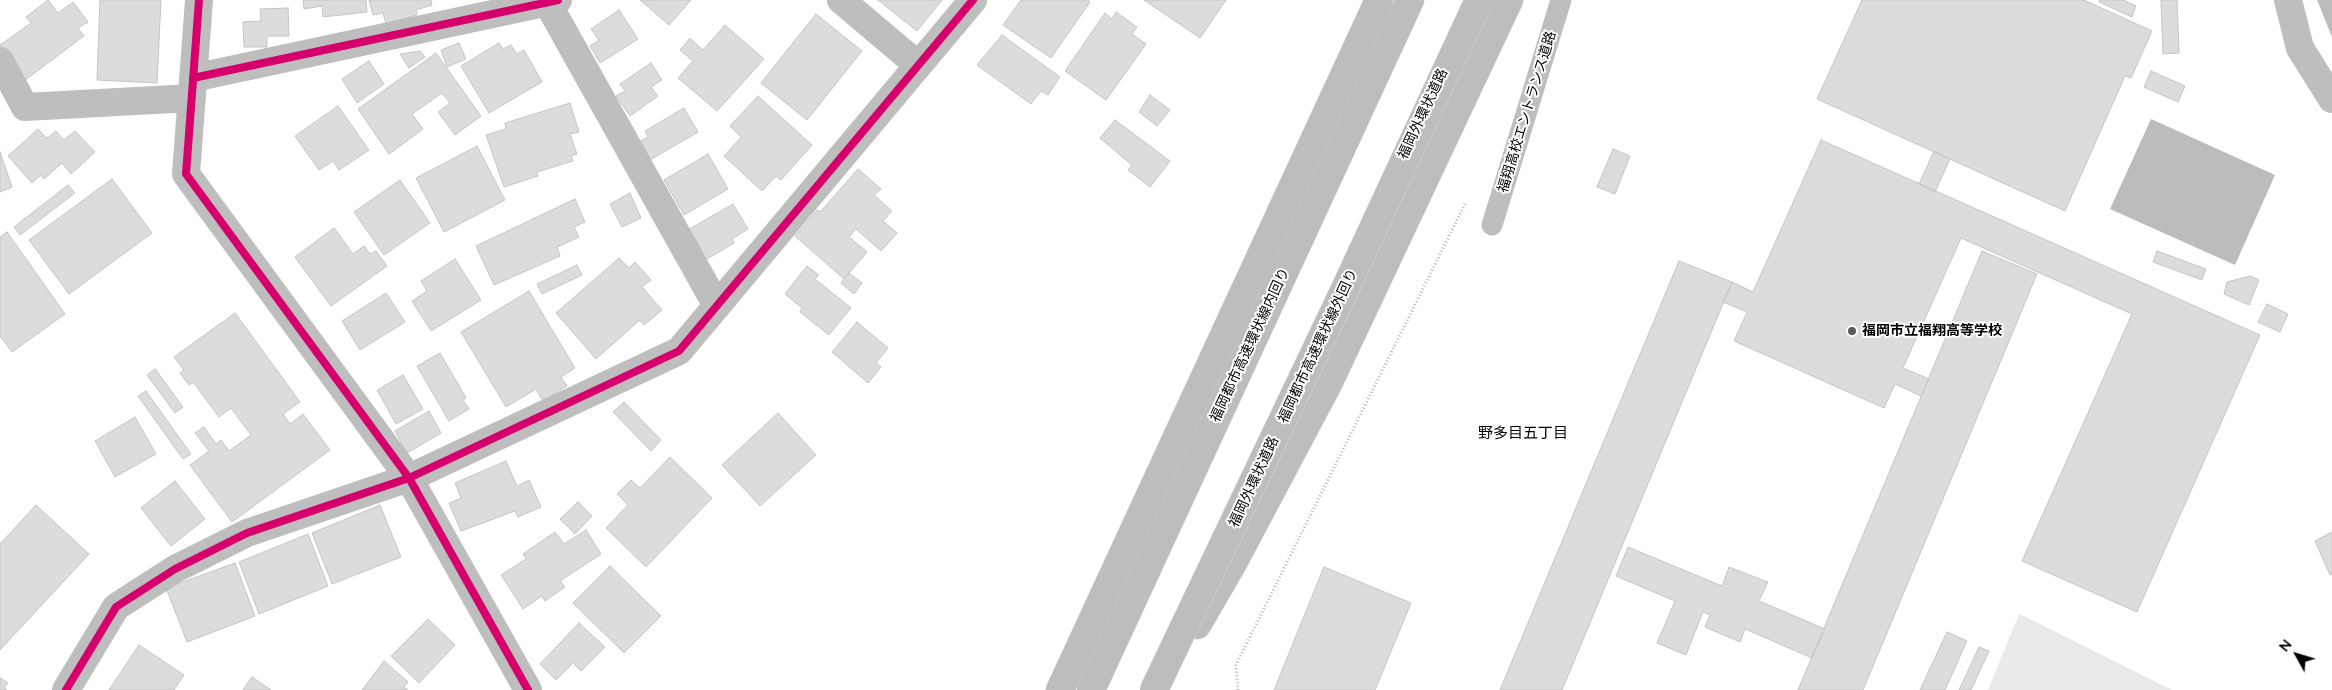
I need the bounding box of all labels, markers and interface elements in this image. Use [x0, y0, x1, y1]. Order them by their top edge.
street label: 福翔高校エントランス道路 [1494, 29, 1560, 195]
street label: 福岡外環状道路 [1395, 66, 1451, 162]
street label: 福岡都市高速環状線内回り [1207, 265, 1293, 425]
street label: 福岡都市高速環状線外回り [1275, 266, 1361, 426]
place label: 福岡市立福翔高等学校 [1862, 323, 2002, 339]
marker: 福岡市立福翔高等学校 [1846, 325, 1858, 337]
district label: 野多目五丁目 [1478, 424, 1568, 442]
street label: 福岡外環状道路 [1226, 434, 1282, 530]
north arrow [2272, 630, 2322, 680]
text: N [2275, 636, 2296, 655]

